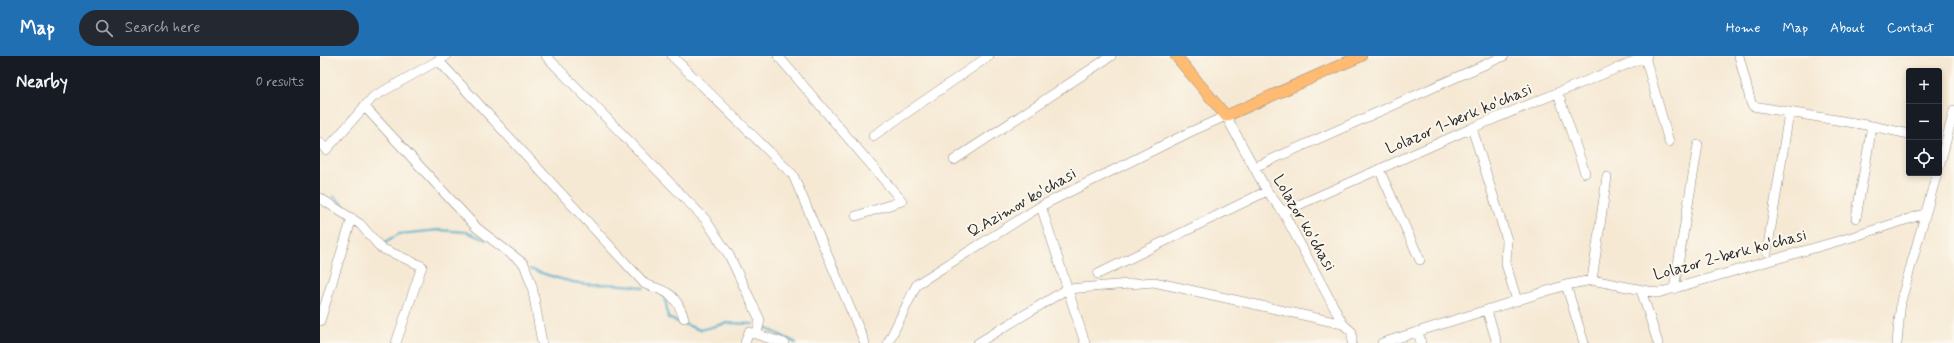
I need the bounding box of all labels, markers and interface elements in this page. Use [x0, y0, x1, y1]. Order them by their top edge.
search box [79, 10, 359, 46]
text: Map [20, 16, 55, 41]
icon: search [93, 17, 115, 39]
text: Search here [125, 18, 200, 38]
text: Home [1726, 19, 1760, 37]
text: Map [1782, 19, 1808, 37]
text: About [1830, 19, 1865, 37]
text: Contact [1887, 19, 1934, 37]
map controls [1906, 68, 1942, 176]
button: + [1906, 68, 1942, 104]
text: Nearby [16, 71, 68, 93]
text: 0 results [256, 74, 304, 91]
street label: Lolazor 1-berk ko'chasi [1383, 79, 1535, 159]
button: − [1906, 104, 1942, 140]
button: locate [1906, 140, 1942, 176]
street label: Q.Azimov ko'chasi [964, 163, 1080, 243]
street label: Lolazor ko'chasi [1268, 171, 1340, 275]
street label: Lolazor 2-berk ko'chasi [1651, 224, 1809, 286]

